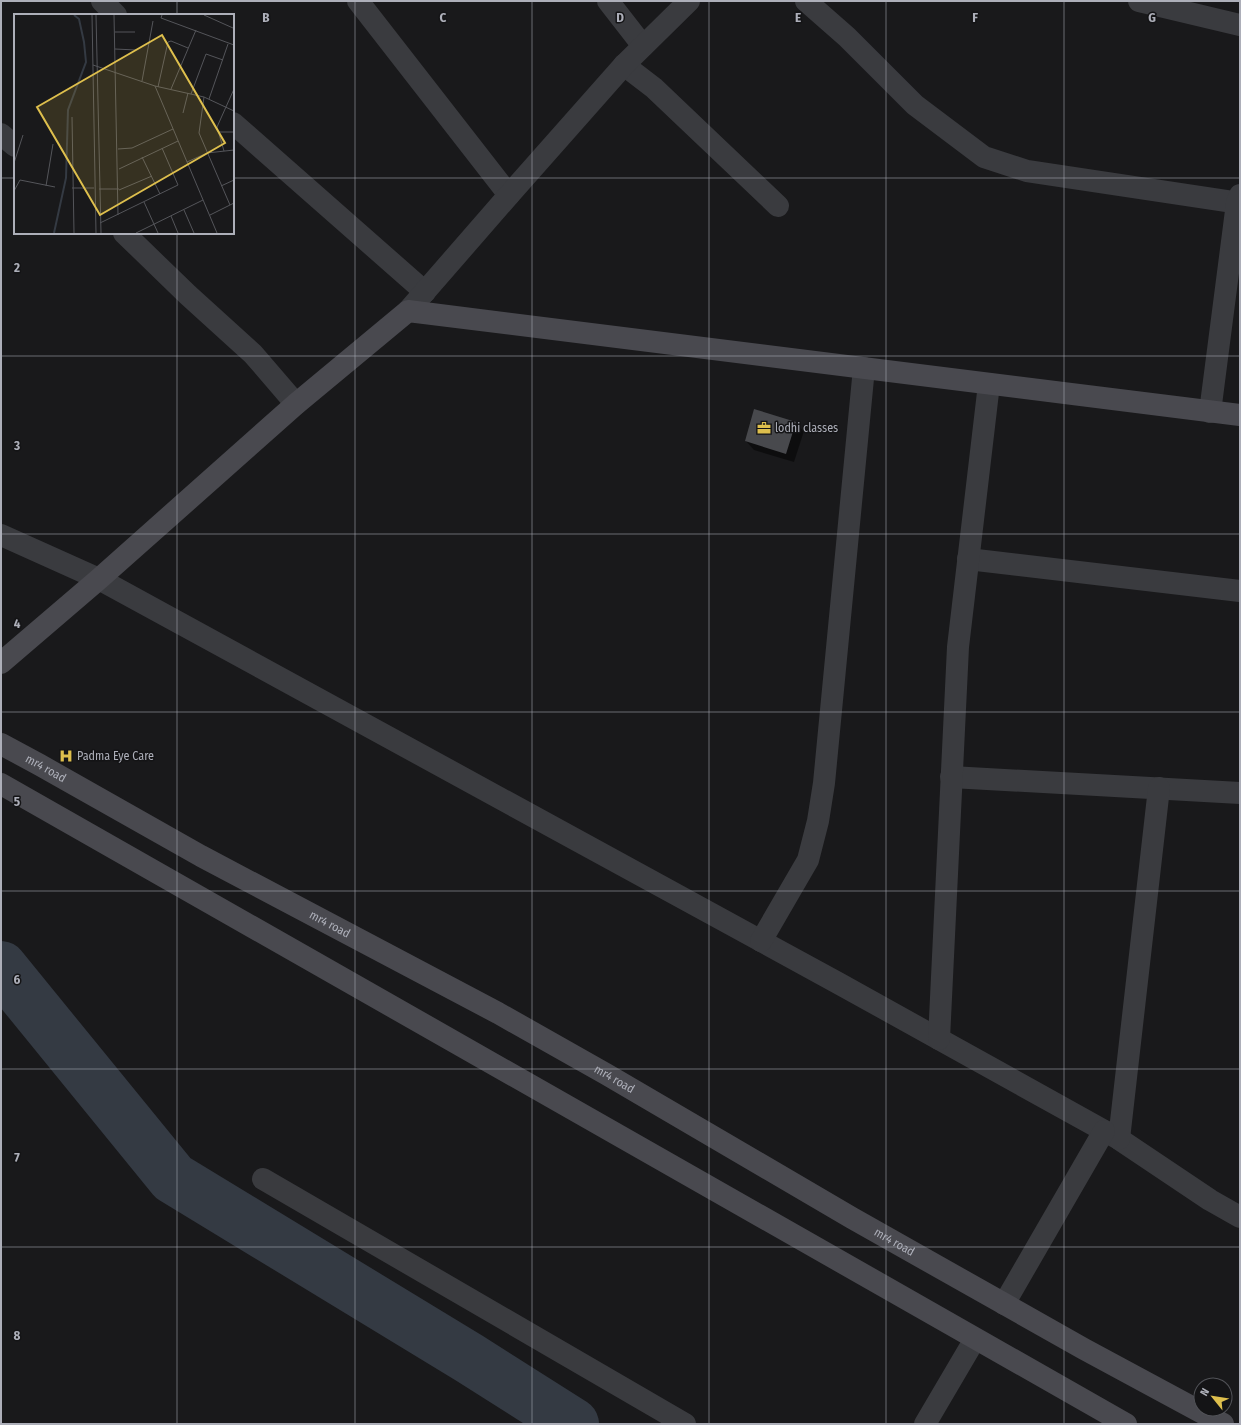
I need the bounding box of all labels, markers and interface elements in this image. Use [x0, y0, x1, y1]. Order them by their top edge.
text: B [262, 10, 270, 25]
text: C [440, 10, 447, 25]
text: D [616, 10, 624, 25]
text: E [795, 10, 801, 25]
text: F [972, 10, 978, 25]
text: G [1148, 10, 1156, 25]
inset map [14, 14, 234, 234]
text: 2 [13, 260, 20, 275]
office icon: lodhi classes [756, 420, 772, 436]
place label: lodhi classes [775, 421, 838, 435]
text: 3 [13, 438, 20, 453]
text: 4 [14, 616, 21, 631]
hospital icon: Padma Eye Care [58, 748, 74, 764]
place label: Padma Eye Care [77, 749, 154, 763]
street label: mr4 road [23, 752, 68, 785]
text: 5 [14, 794, 20, 809]
street label: mr4 road [307, 908, 353, 941]
text: 6 [14, 972, 21, 987]
street label: mr4 road [592, 1062, 637, 1096]
text: 7 [14, 1150, 20, 1165]
street label: mr4 road [872, 1225, 917, 1259]
text: 8 [14, 1328, 21, 1343]
north arrow [1193, 1377, 1233, 1417]
text: N [1197, 1386, 1212, 1398]

